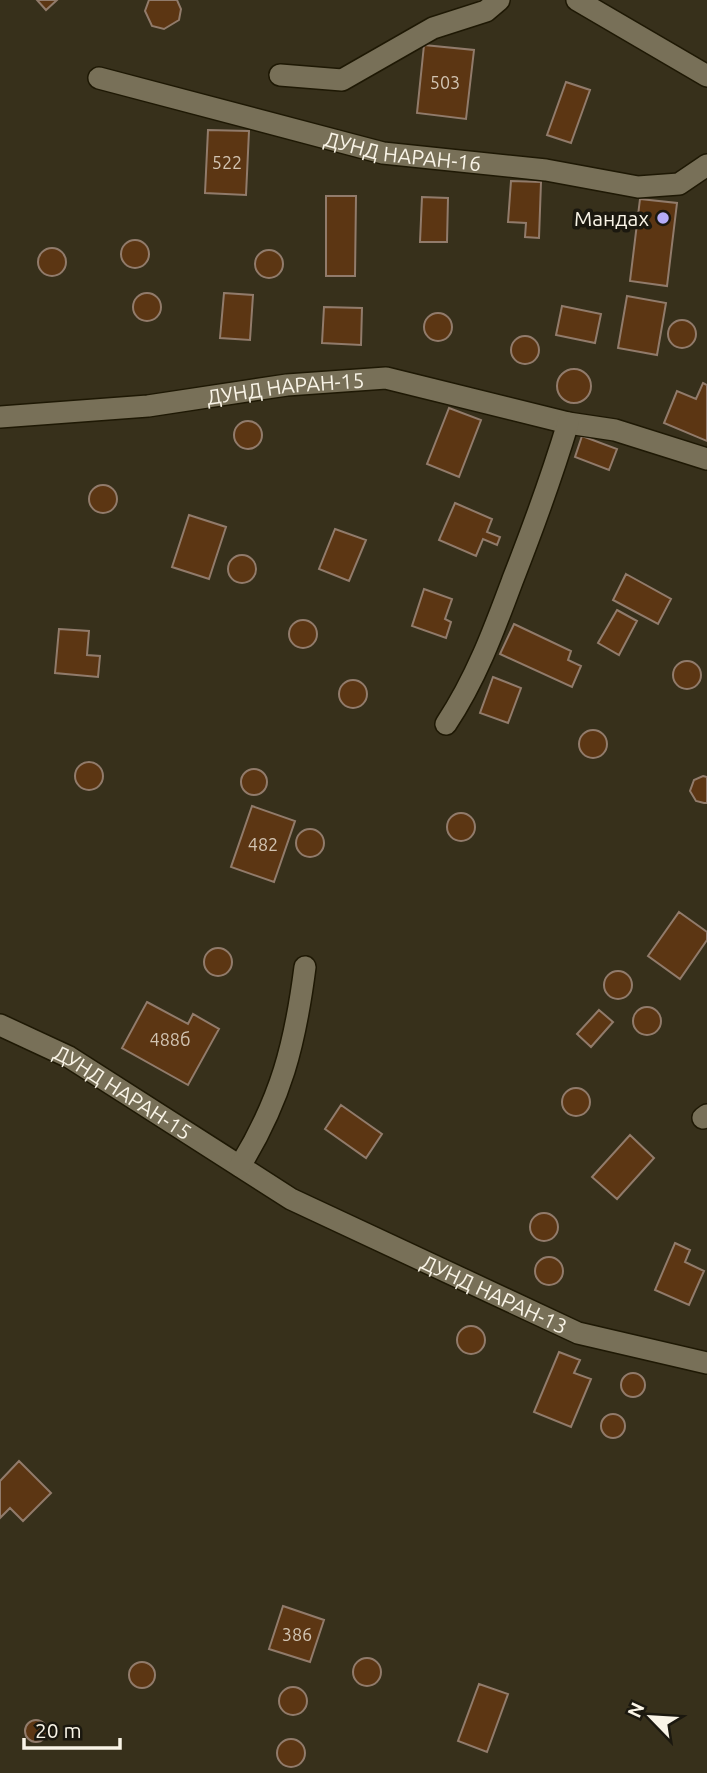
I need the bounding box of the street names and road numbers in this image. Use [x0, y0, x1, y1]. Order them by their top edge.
street label: ДУНД НАРАН-16 [322, 126, 482, 175]
street label: ДУНД НАРАН-15 [205, 368, 365, 409]
street label: ДУНД НАРАН-15 [50, 1040, 196, 1144]
street label: ДУНД НАРАН-13 [417, 1249, 571, 1338]

